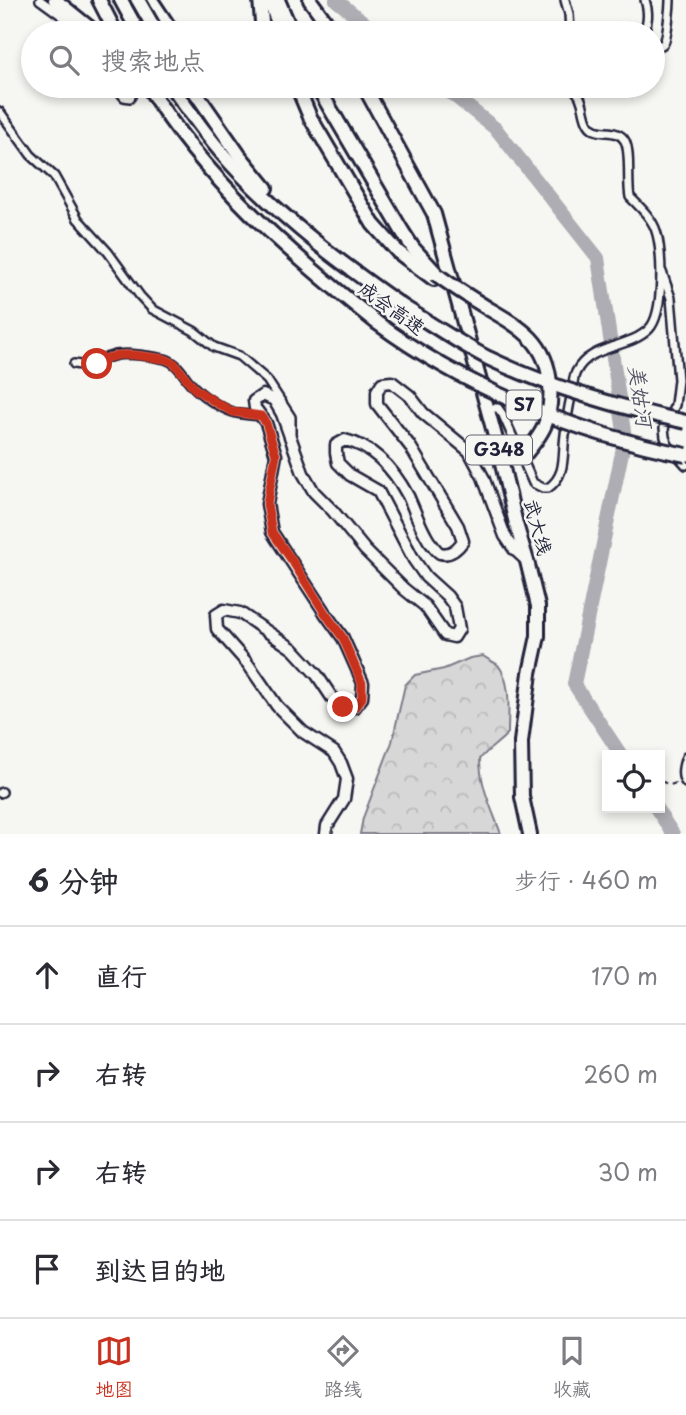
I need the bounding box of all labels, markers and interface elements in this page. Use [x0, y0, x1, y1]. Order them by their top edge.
search box [21, 21, 665, 98]
text: 搜索地点 [101, 40, 205, 79]
icon: search [45, 41, 83, 79]
street label: 成会高速 [354, 274, 432, 341]
route start [81, 348, 112, 379]
water label: 美姑河 [622, 362, 663, 432]
road number: S7 [506, 390, 542, 419]
road number: G348 [466, 436, 532, 464]
street label: 武大线 [518, 496, 560, 558]
route end [327, 691, 358, 722]
map controls [602, 750, 665, 813]
button: locate [602, 750, 665, 813]
text: 6 分钟 [28, 857, 119, 902]
text: 步行 · 460 m [515, 862, 658, 897]
icon: ahead [28, 956, 66, 994]
text: 直行 [95, 956, 147, 995]
text: 170 m [591, 958, 658, 993]
icon: right [28, 1054, 66, 1092]
text: 右转 [95, 1054, 147, 1093]
text: 260 m [583, 1056, 658, 1091]
icon: right [28, 1152, 66, 1190]
text: 右转 [95, 1152, 147, 1191]
text: 30 m [597, 1154, 658, 1189]
icon: arrive [28, 1250, 66, 1288]
text: 到达目的地 [95, 1250, 225, 1289]
tab: 地图 [95, 1332, 133, 1402]
tab: 路线 [324, 1332, 362, 1402]
tab: 收藏 [553, 1332, 591, 1402]

